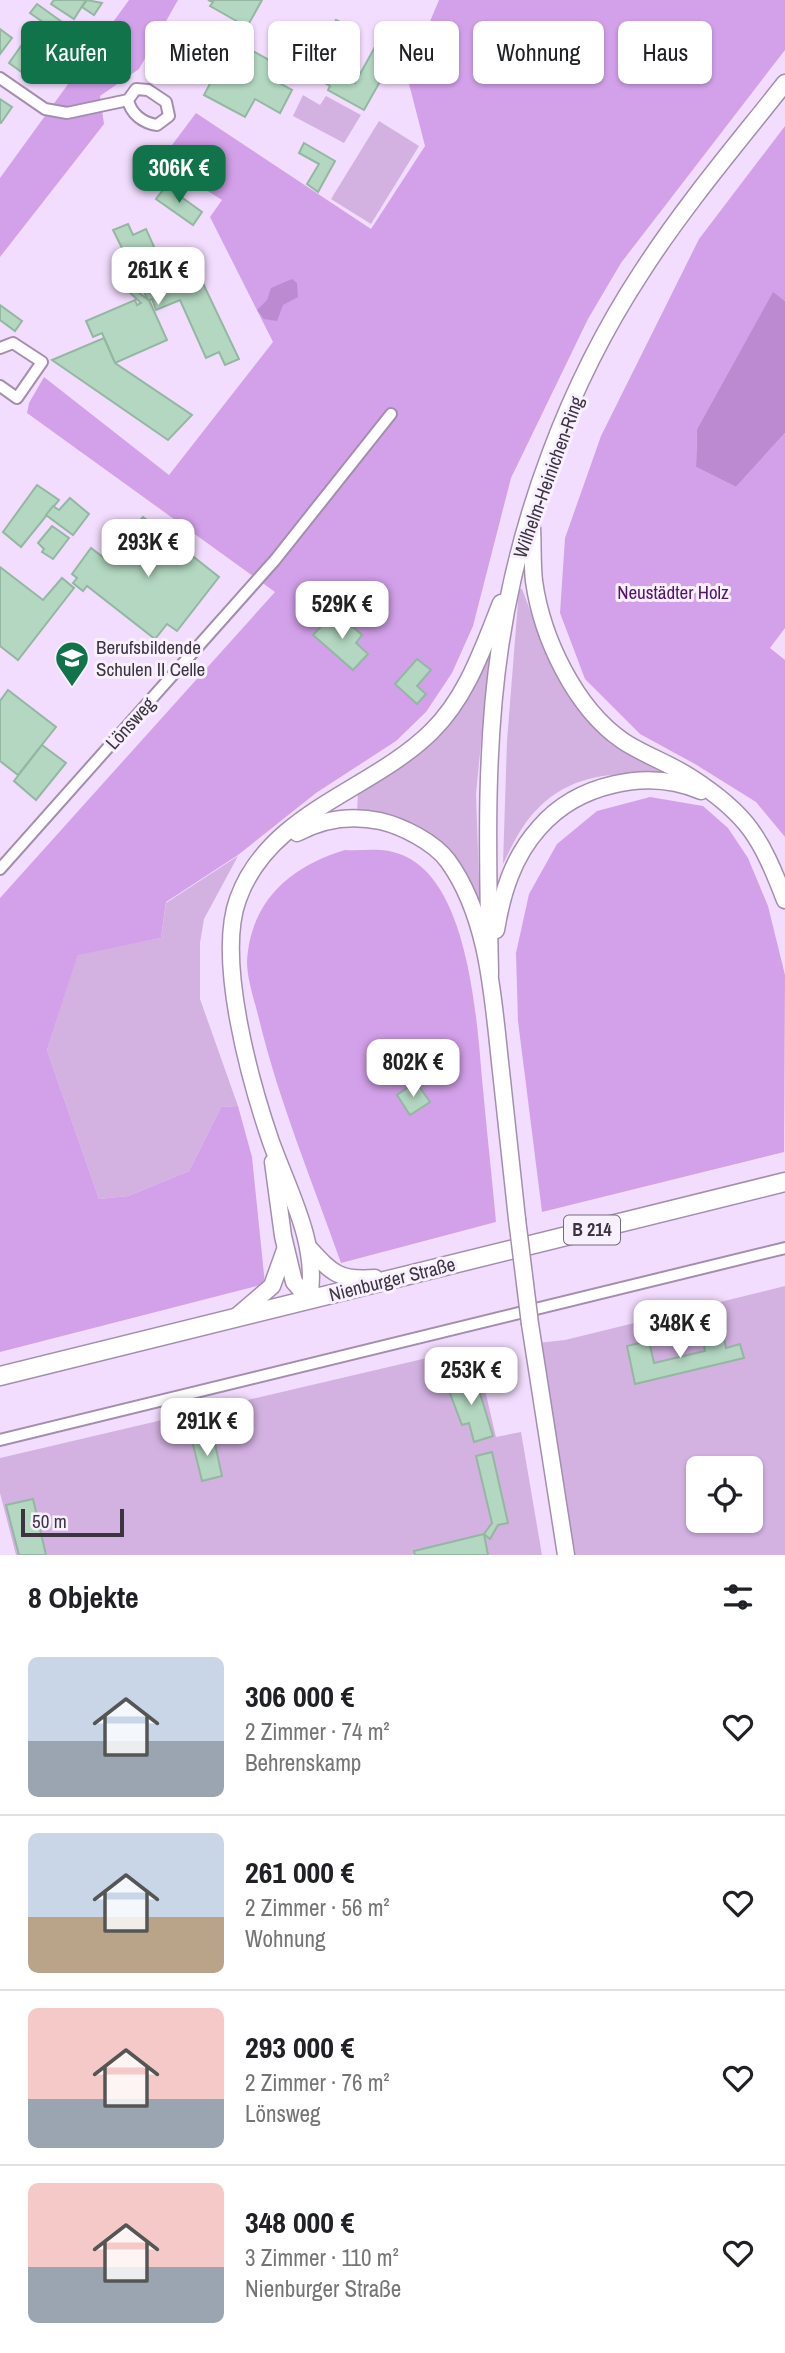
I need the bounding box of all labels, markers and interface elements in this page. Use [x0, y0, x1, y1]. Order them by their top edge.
chip: Kaufen [21, 21, 131, 84]
chip: Mieten [145, 21, 254, 84]
chip: Filter [268, 21, 360, 84]
chip: Neu [374, 21, 459, 84]
chip: Wohnung [473, 21, 604, 84]
chip: Haus [618, 21, 712, 84]
pin: 306K € [122, 146, 236, 205]
text: 306K € [149, 152, 209, 183]
pin: 261K € [101, 247, 215, 307]
text: 261K € [128, 254, 188, 285]
street label: Wilhelm-Heinichen-Ring [507, 392, 589, 562]
pin: 293K € [91, 520, 205, 579]
text: 293K € [118, 526, 178, 557]
park label: Neustädter Holz [617, 579, 729, 605]
pin: 529K € [285, 582, 399, 641]
text: 529K € [312, 588, 372, 619]
place label: Berufsbildende Schulen II Celle [96, 634, 205, 682]
school or university icon: Berufsbildende Schulen II Celle [53, 639, 91, 688]
street label: Lönsweg [99, 691, 161, 755]
pin: 802K € [356, 1040, 470, 1099]
text: 802K € [383, 1046, 443, 1077]
road number: B 214 [564, 1216, 620, 1245]
street label: Nienburger Straße [326, 1251, 458, 1307]
pin: 348K € [623, 1300, 737, 1360]
text: 348K € [650, 1307, 710, 1338]
pin: 253K € [414, 1348, 528, 1407]
text: 253K € [441, 1354, 501, 1385]
pin: 291K € [150, 1398, 264, 1458]
text: 291K € [177, 1405, 237, 1436]
map controls [686, 1456, 763, 1533]
button: locate [686, 1456, 763, 1533]
scale bar [21, 1506, 124, 1538]
text: 50 m [32, 1508, 67, 1534]
text: 8 Objekte [28, 1577, 139, 1617]
icon: filters [719, 1578, 757, 1616]
text: 306 000 € [245, 1676, 354, 1716]
icon: home [84, 1685, 168, 1769]
icon: heart [719, 1708, 757, 1746]
text: 2 Zimmer · 74 m² [245, 1716, 390, 1747]
text: Behrenskamp [245, 1747, 361, 1778]
text: 261 000 € [245, 1852, 354, 1892]
icon: home [84, 1861, 168, 1945]
icon: heart [719, 1884, 757, 1922]
text: 2 Zimmer · 56 m² [245, 1892, 390, 1923]
text: Wohnung [245, 1923, 325, 1954]
text: 293 000 € [245, 2027, 354, 2067]
icon: home [84, 2036, 168, 2120]
icon: heart [719, 2059, 757, 2097]
text: 2 Zimmer · 76 m² [245, 2067, 390, 2098]
text: Lönsweg [245, 2098, 321, 2129]
text: 348 000 € [245, 2202, 354, 2242]
icon: home [84, 2211, 168, 2295]
icon: heart [719, 2234, 757, 2272]
text: 3 Zimmer · 110 m² [245, 2242, 399, 2273]
text: Nienburger Straße [245, 2273, 401, 2304]

